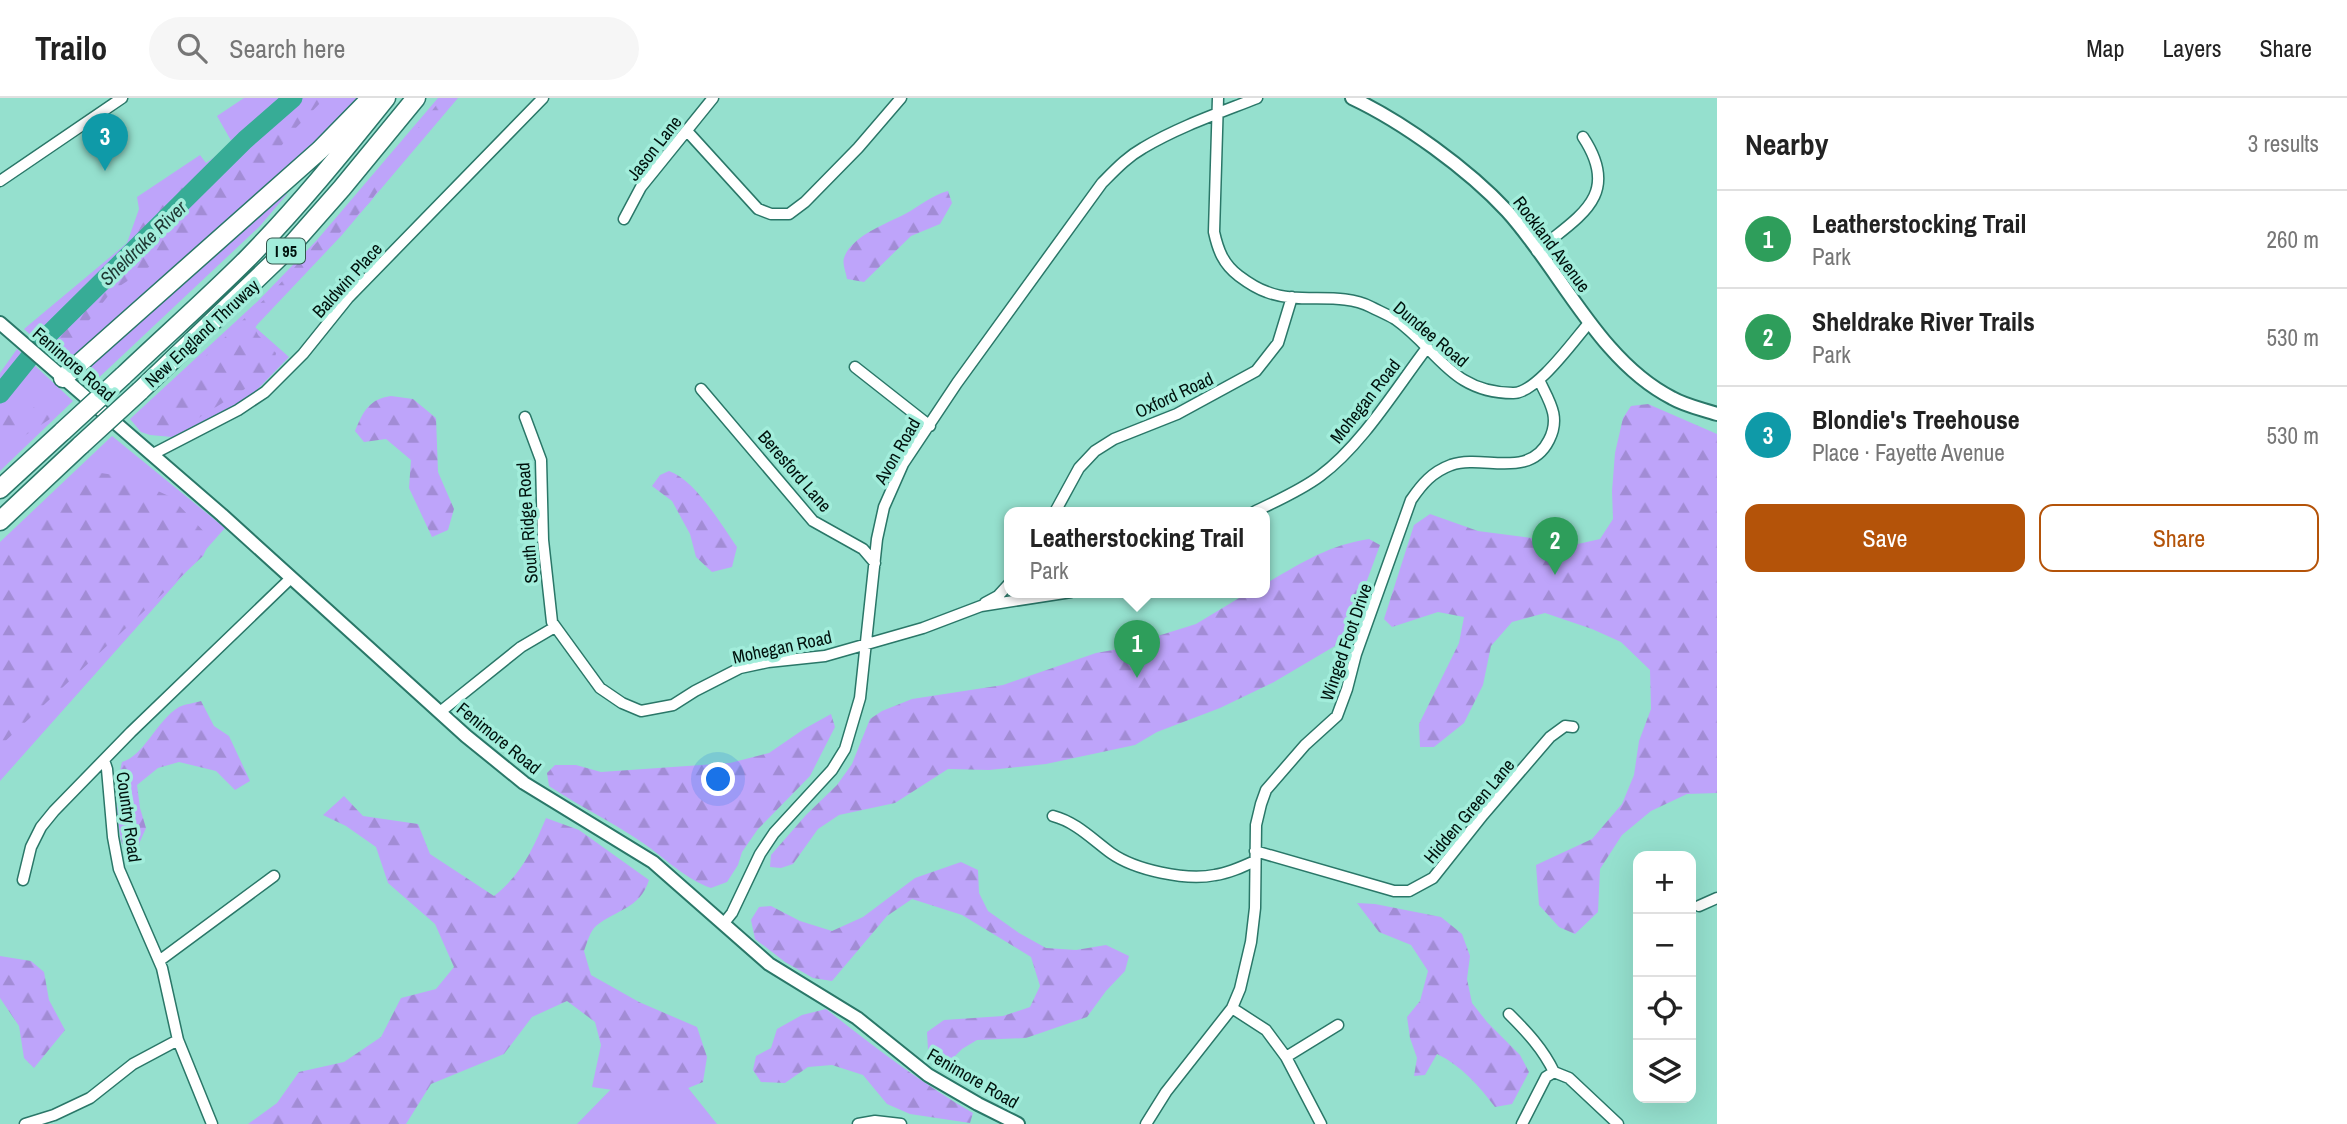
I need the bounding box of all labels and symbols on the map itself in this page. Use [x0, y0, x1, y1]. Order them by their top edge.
street label: Jason Lane [621, 110, 687, 186]
pin: 3 [82, 113, 128, 171]
street label: Rockland Avenue [1508, 191, 1596, 297]
water label: Sheldrake River [94, 194, 193, 291]
street label: Baldwin Place [306, 237, 388, 323]
road number: I 95 [267, 238, 305, 264]
street label: New England Thruway [139, 273, 265, 393]
street label: Dundee Road [1388, 295, 1474, 373]
street label: Fenimore Road [27, 321, 121, 407]
street label: Mohegan Road [1324, 354, 1406, 448]
street label: Oxford Road [1131, 366, 1217, 424]
street label: Avon Road [867, 413, 926, 490]
street label: Beresford Lane [752, 425, 838, 517]
street label: South Ridge Road [510, 462, 544, 584]
pin: 2 [1532, 517, 1578, 575]
street label: Winged Foot Drive [1314, 580, 1378, 704]
pin: 1 [1114, 620, 1160, 678]
street label: Mohegan Road [730, 624, 834, 670]
street label: Fenimore Road [452, 696, 546, 780]
street label: Hidden Green Lane [1418, 753, 1520, 869]
your location [701, 762, 735, 796]
street label: Country Road [110, 770, 148, 864]
street label: Fenimore Road [923, 1042, 1023, 1114]

